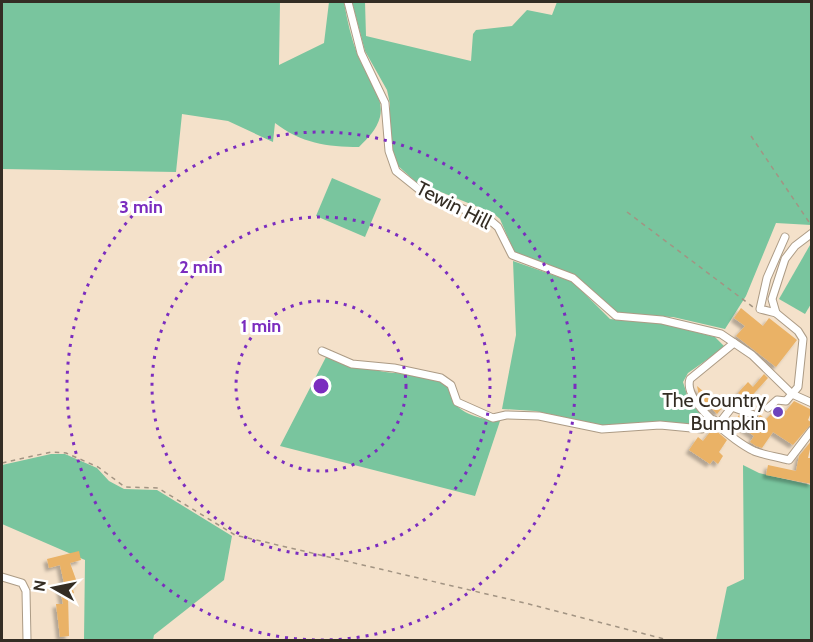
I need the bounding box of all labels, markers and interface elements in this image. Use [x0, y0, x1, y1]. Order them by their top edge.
street label: Tewin Hill [412, 176, 496, 234]
text: 3 min [119, 196, 163, 218]
text: 2 min [179, 256, 223, 278]
text: 1 min [241, 315, 281, 337]
centre of rings [311, 376, 331, 396]
place label: The Country Bumpkin [662, 388, 766, 435]
marker: The Country Bumpkin [771, 405, 785, 419]
north arrow [24, 558, 84, 618]
text: N [29, 579, 50, 593]

